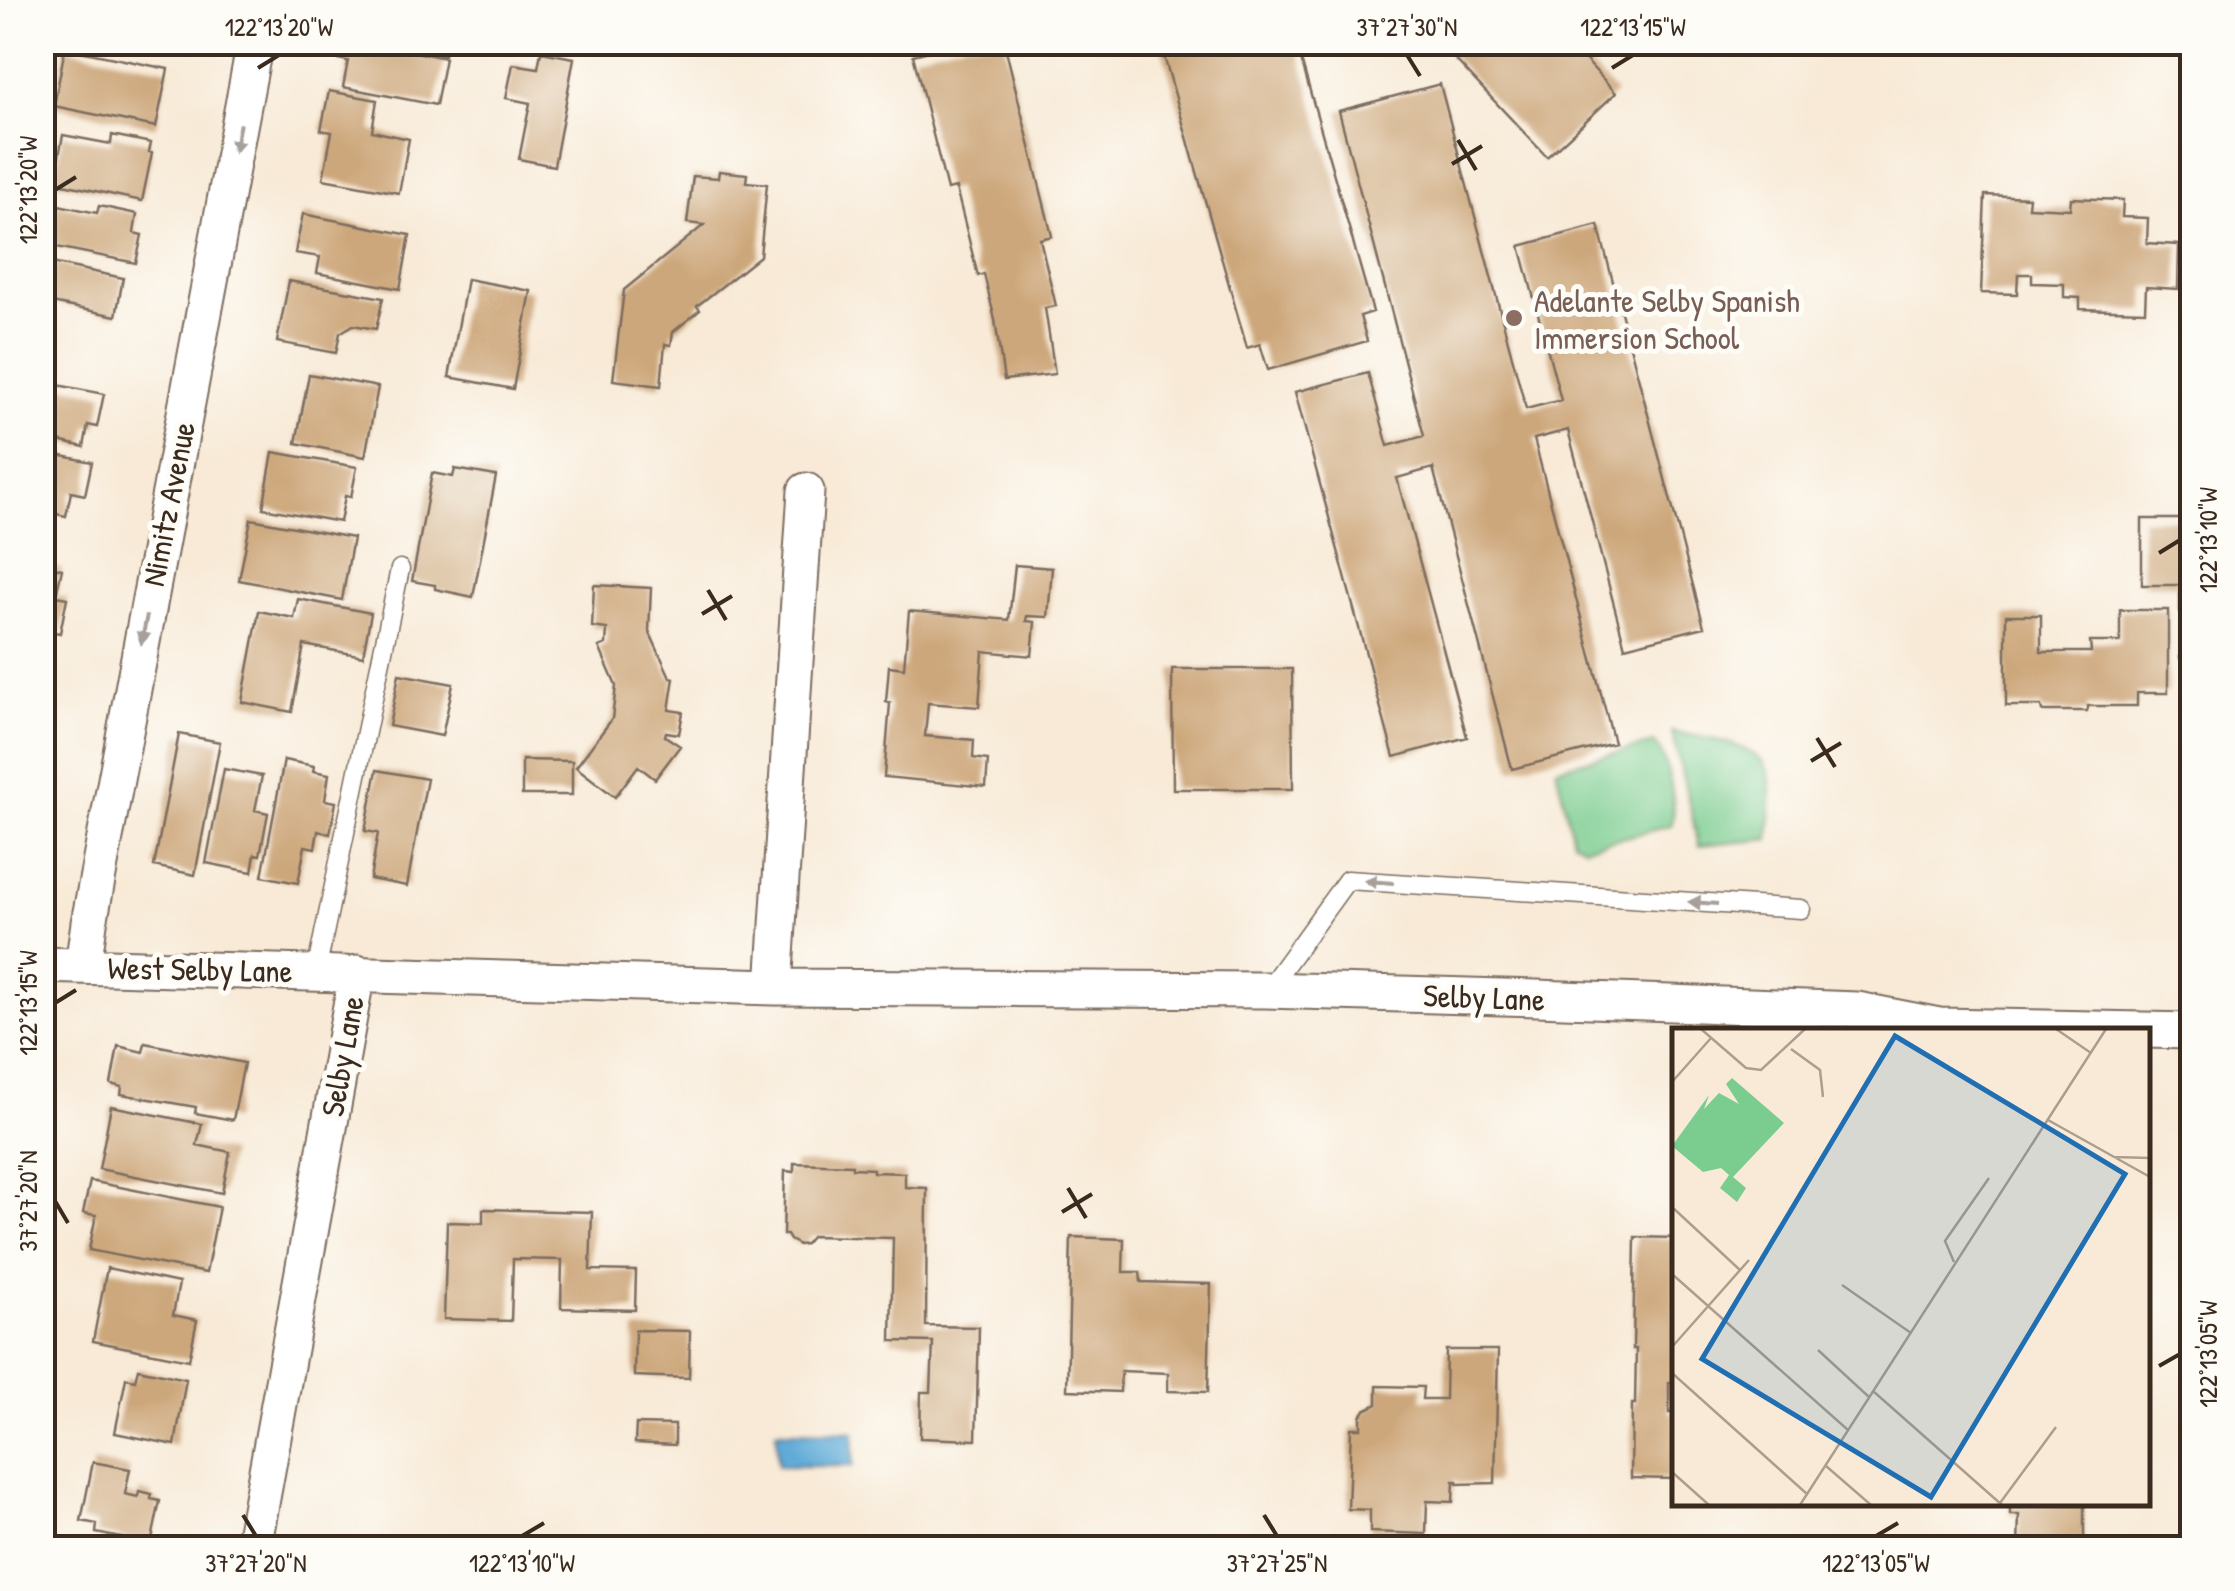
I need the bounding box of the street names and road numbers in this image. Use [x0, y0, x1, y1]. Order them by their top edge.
street label: Nimitz Avenue [131, 418, 205, 590]
street label: West Selby Lane [107, 946, 293, 992]
street label: Selby Lane [1422, 973, 1546, 1021]
street label: Selby Lane [310, 992, 374, 1120]

